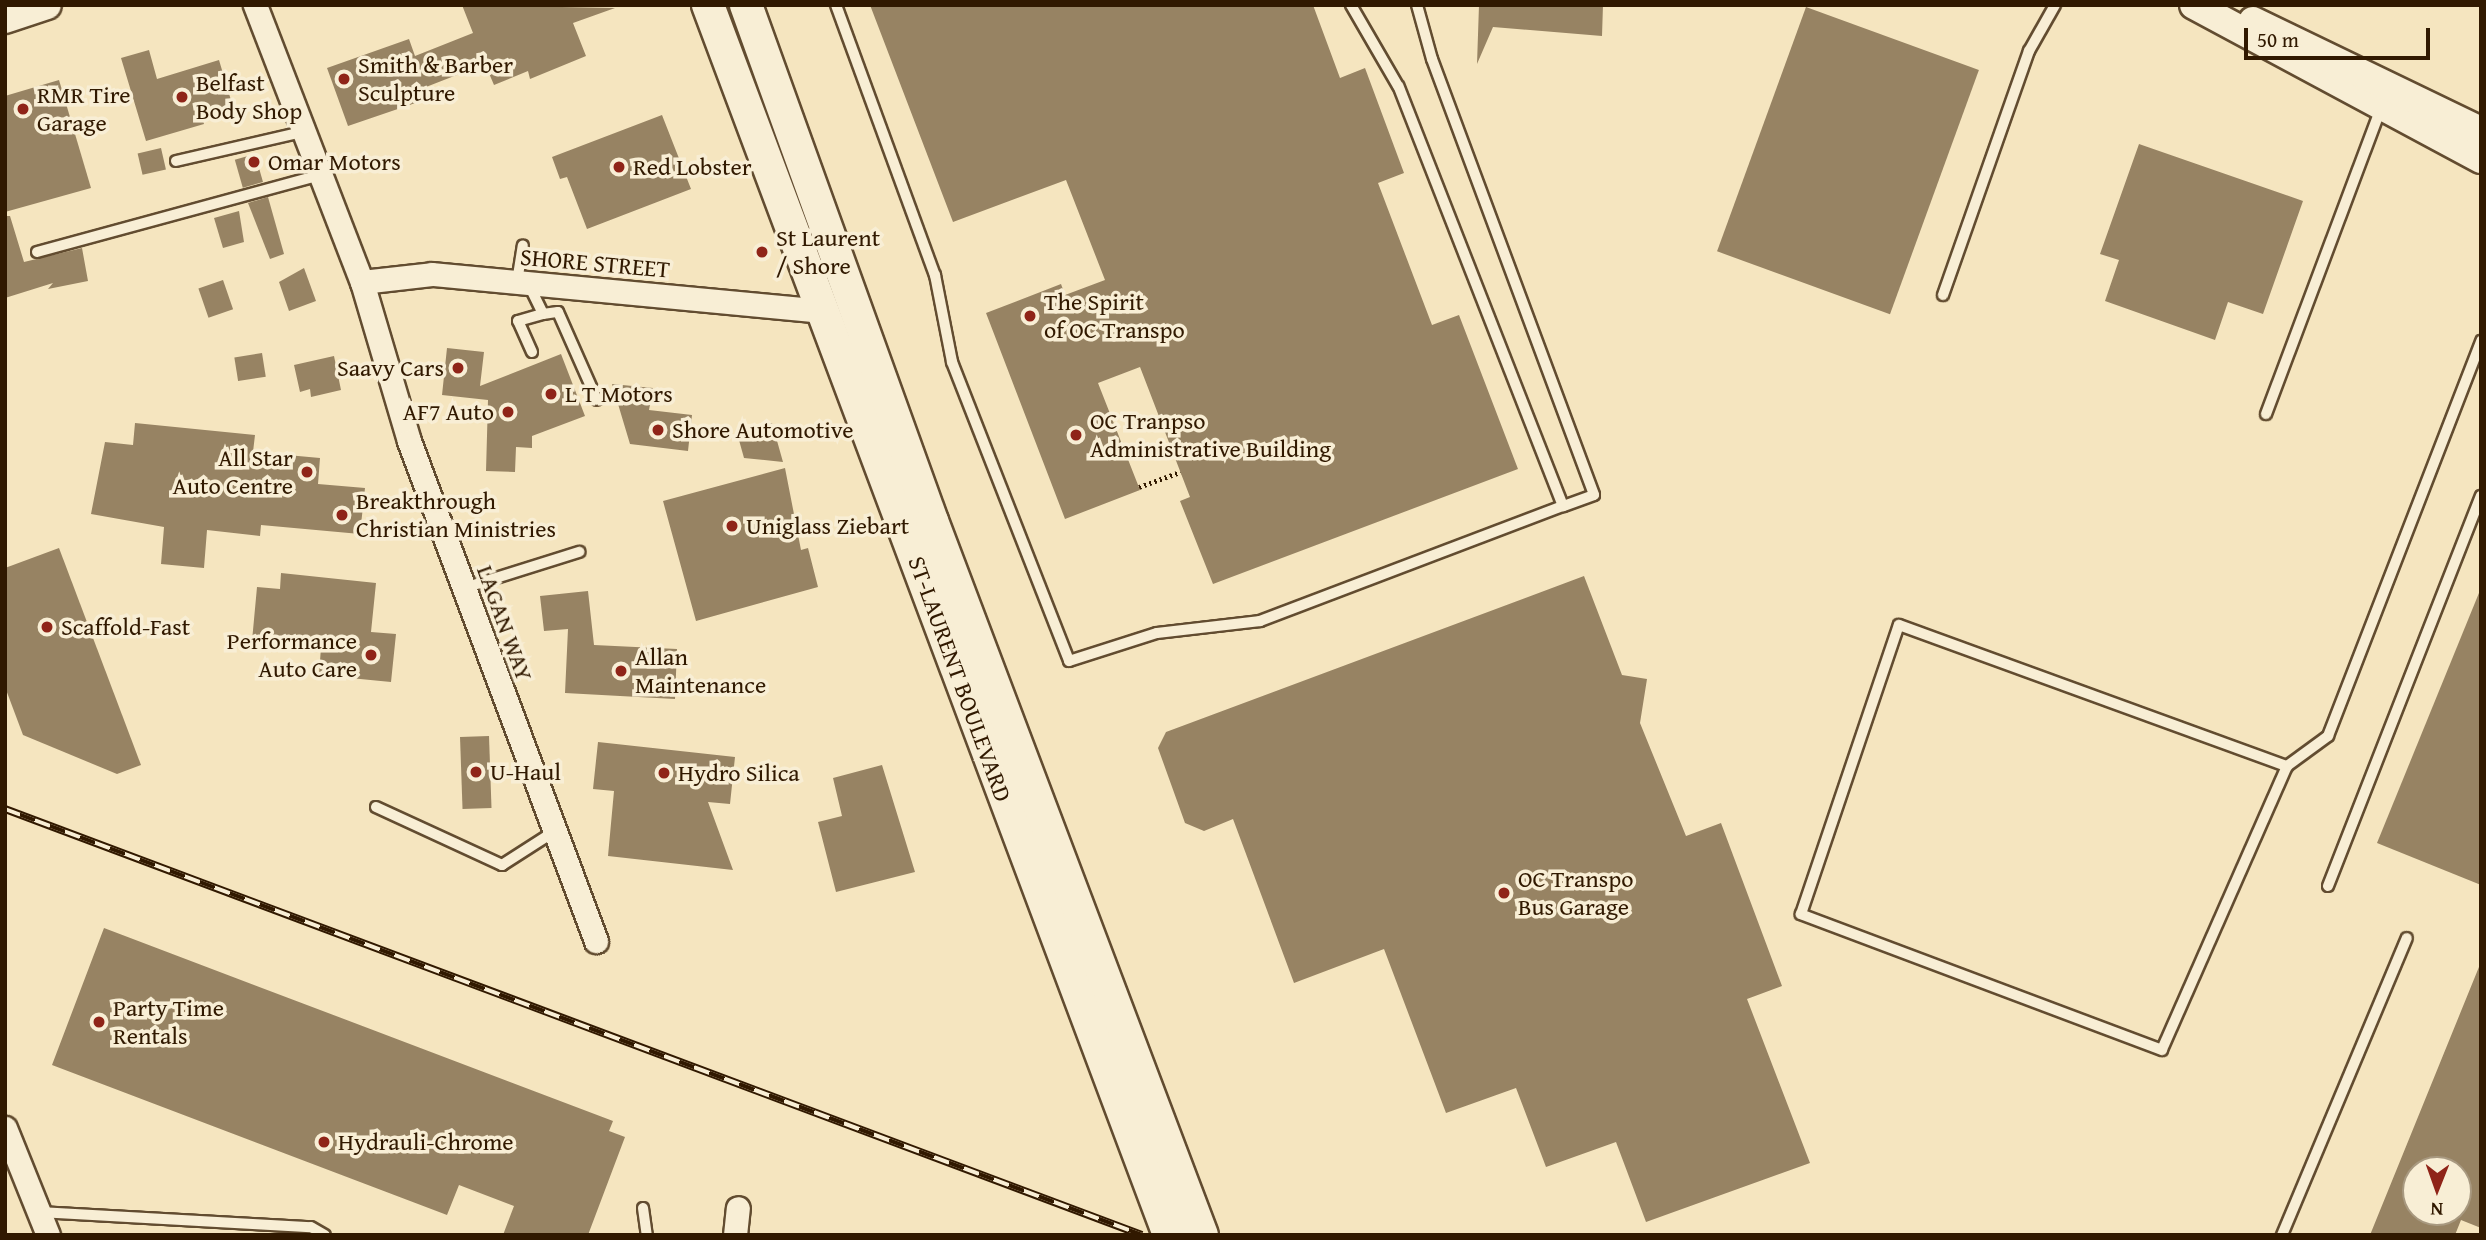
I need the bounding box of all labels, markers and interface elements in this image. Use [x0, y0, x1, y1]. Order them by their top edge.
scale bar [2248, 14, 2434, 58]
text: 50 m [2257, 24, 2299, 55]
place label: Smith & Barber Sculpture [358, 51, 513, 107]
place label: Belfast Body Shop [196, 69, 302, 125]
marker: Smith & Barber Sculpture [336, 71, 352, 87]
place label: RMR Tire Garage [37, 81, 131, 137]
marker: Belfast Body Shop [174, 89, 190, 105]
marker: RMR Tire Garage [15, 101, 31, 117]
place label: Omar Motors [268, 148, 401, 176]
place label: Red Lobster [633, 153, 752, 181]
marker: Omar Motors [246, 154, 262, 170]
marker: Red Lobster [611, 159, 627, 175]
place label: St Laurent / Shore [776, 224, 880, 280]
street label: SHORE STREET [519, 242, 671, 284]
marker: St Laurent / Shore [754, 244, 770, 260]
place label: The Spirit of OC Transpo [1044, 288, 1185, 344]
marker: The Spirit of OC Transpo [1022, 308, 1038, 324]
place label: Saavy Cars [337, 354, 444, 382]
marker: Saavy Cars [450, 360, 466, 376]
place label: L T Motors [565, 380, 673, 408]
marker: L T Motors [543, 386, 559, 402]
place label: AF7 Auto [403, 398, 494, 426]
marker: AF7 Auto [500, 404, 516, 420]
place label: OC Tranpso Administrative Building [1090, 407, 1331, 463]
place label: Shore Automotive [672, 416, 853, 444]
marker: Shore Automotive [650, 422, 666, 438]
marker: OC Tranpso Administrative Building [1068, 427, 1084, 443]
place label: All Star Auto Centre [172, 444, 293, 500]
marker: All Star Auto Centre [299, 464, 315, 480]
place label: Breakthrough Christian Ministries [356, 487, 556, 543]
marker: Breakthrough Christian Ministries [334, 507, 350, 523]
place label: Uniglass Ziebart [746, 512, 909, 540]
marker: Uniglass Ziebart [724, 518, 740, 534]
street label: ST-LAURENT BOULEVARD [902, 552, 1018, 806]
street label: LAGAN WAY [471, 561, 539, 685]
place label: Scaffold-Fast [61, 613, 190, 641]
marker: Scaffold-Fast [39, 619, 55, 635]
place label: Performance Auto Care [227, 627, 357, 683]
place label: Allan Maintenance [635, 643, 766, 699]
marker: Performance Auto Care [363, 647, 379, 663]
marker: Allan Maintenance [613, 663, 629, 679]
place label: U-Haul [490, 758, 561, 786]
place label: Hydro Silica [678, 759, 800, 787]
marker: U-Haul [468, 764, 484, 780]
marker: Hydro Silica [656, 765, 672, 781]
place label: OC Transpo Bus Garage [1518, 865, 1634, 921]
marker: OC Transpo Bus Garage [1496, 885, 1512, 901]
place label: Party Time Rentals [113, 994, 224, 1050]
marker: Party Time Rentals [91, 1014, 107, 1030]
place label: Hydrauli-Chrome [338, 1128, 514, 1156]
marker: Hydrauli-Chrome [316, 1134, 332, 1150]
north arrow [2402, 1156, 2472, 1226]
text: N [2430, 1196, 2443, 1224]

